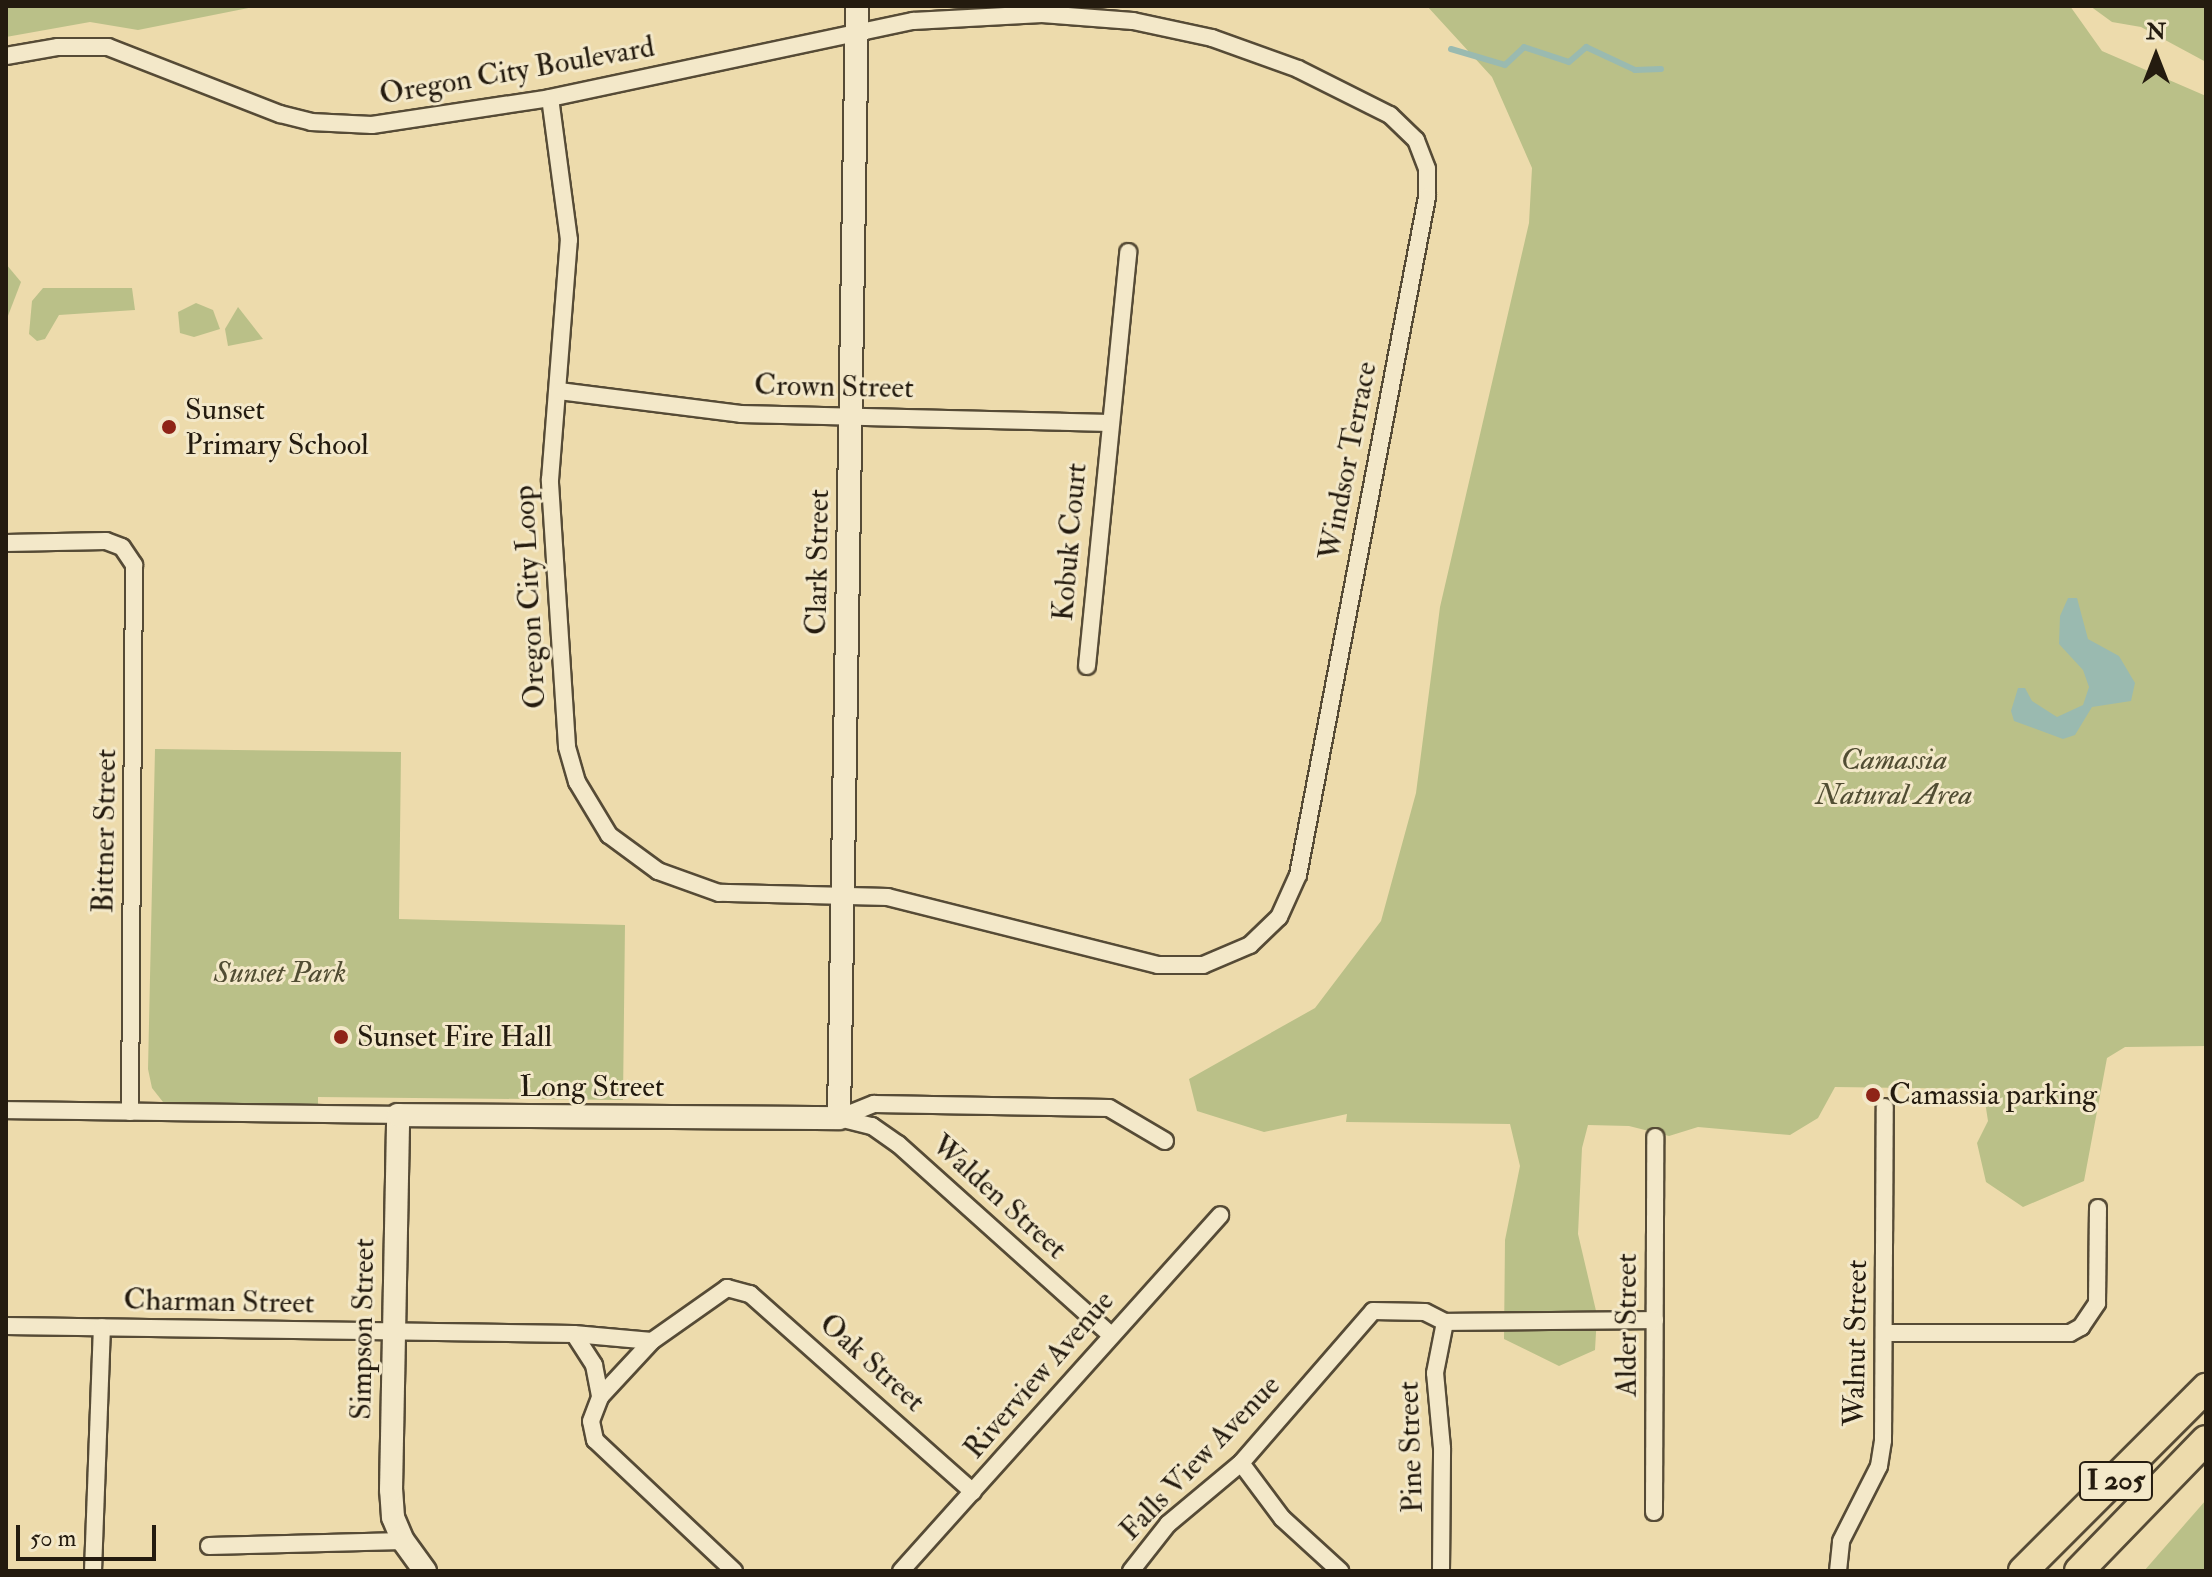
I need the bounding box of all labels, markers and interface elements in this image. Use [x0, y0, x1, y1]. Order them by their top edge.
north arrow [2116, 16, 2196, 96]
text: N [2146, 18, 2166, 46]
street label: Oregon City Boulevard [377, 29, 657, 113]
street label: Windsor Terrace [1311, 359, 1385, 563]
street label: Crown Street [754, 368, 914, 406]
place label: Sunset Primary School [185, 392, 369, 462]
marker: Sunset Primary School [160, 418, 178, 436]
street label: Kobuk Court [1045, 461, 1095, 623]
street label: Oregon City Loop [506, 484, 554, 710]
street label: Clark Street [799, 489, 837, 635]
park label: Camassia Natural Area [1816, 742, 1972, 812]
street label: Bittner Street [86, 748, 124, 914]
park label: Sunset Park [214, 955, 346, 991]
place label: Sunset Fire Hall [357, 1019, 552, 1055]
marker: Sunset Fire Hall [332, 1028, 350, 1046]
street label: Long Street [519, 1069, 665, 1105]
place label: Camassia parking [1889, 1077, 2097, 1113]
marker: Camassia parking [1864, 1086, 1882, 1104]
street label: Walden Street [924, 1127, 1074, 1267]
street label: Simpson Street [343, 1238, 383, 1420]
street label: Alder Street [1609, 1253, 1645, 1397]
street label: Walnut Street [1837, 1259, 1875, 1427]
street label: Charman Street [123, 1282, 315, 1322]
street label: Riverview Avenue [956, 1284, 1122, 1466]
street label: Oak Street [812, 1306, 932, 1420]
street label: Falls View Avenue [1112, 1368, 1288, 1548]
street label: Pine Street [1391, 1380, 1431, 1514]
road number: I 205 [2078, 1457, 2154, 1505]
scale bar [20, 1509, 160, 1559]
text: 50 m [30, 1523, 76, 1554]

